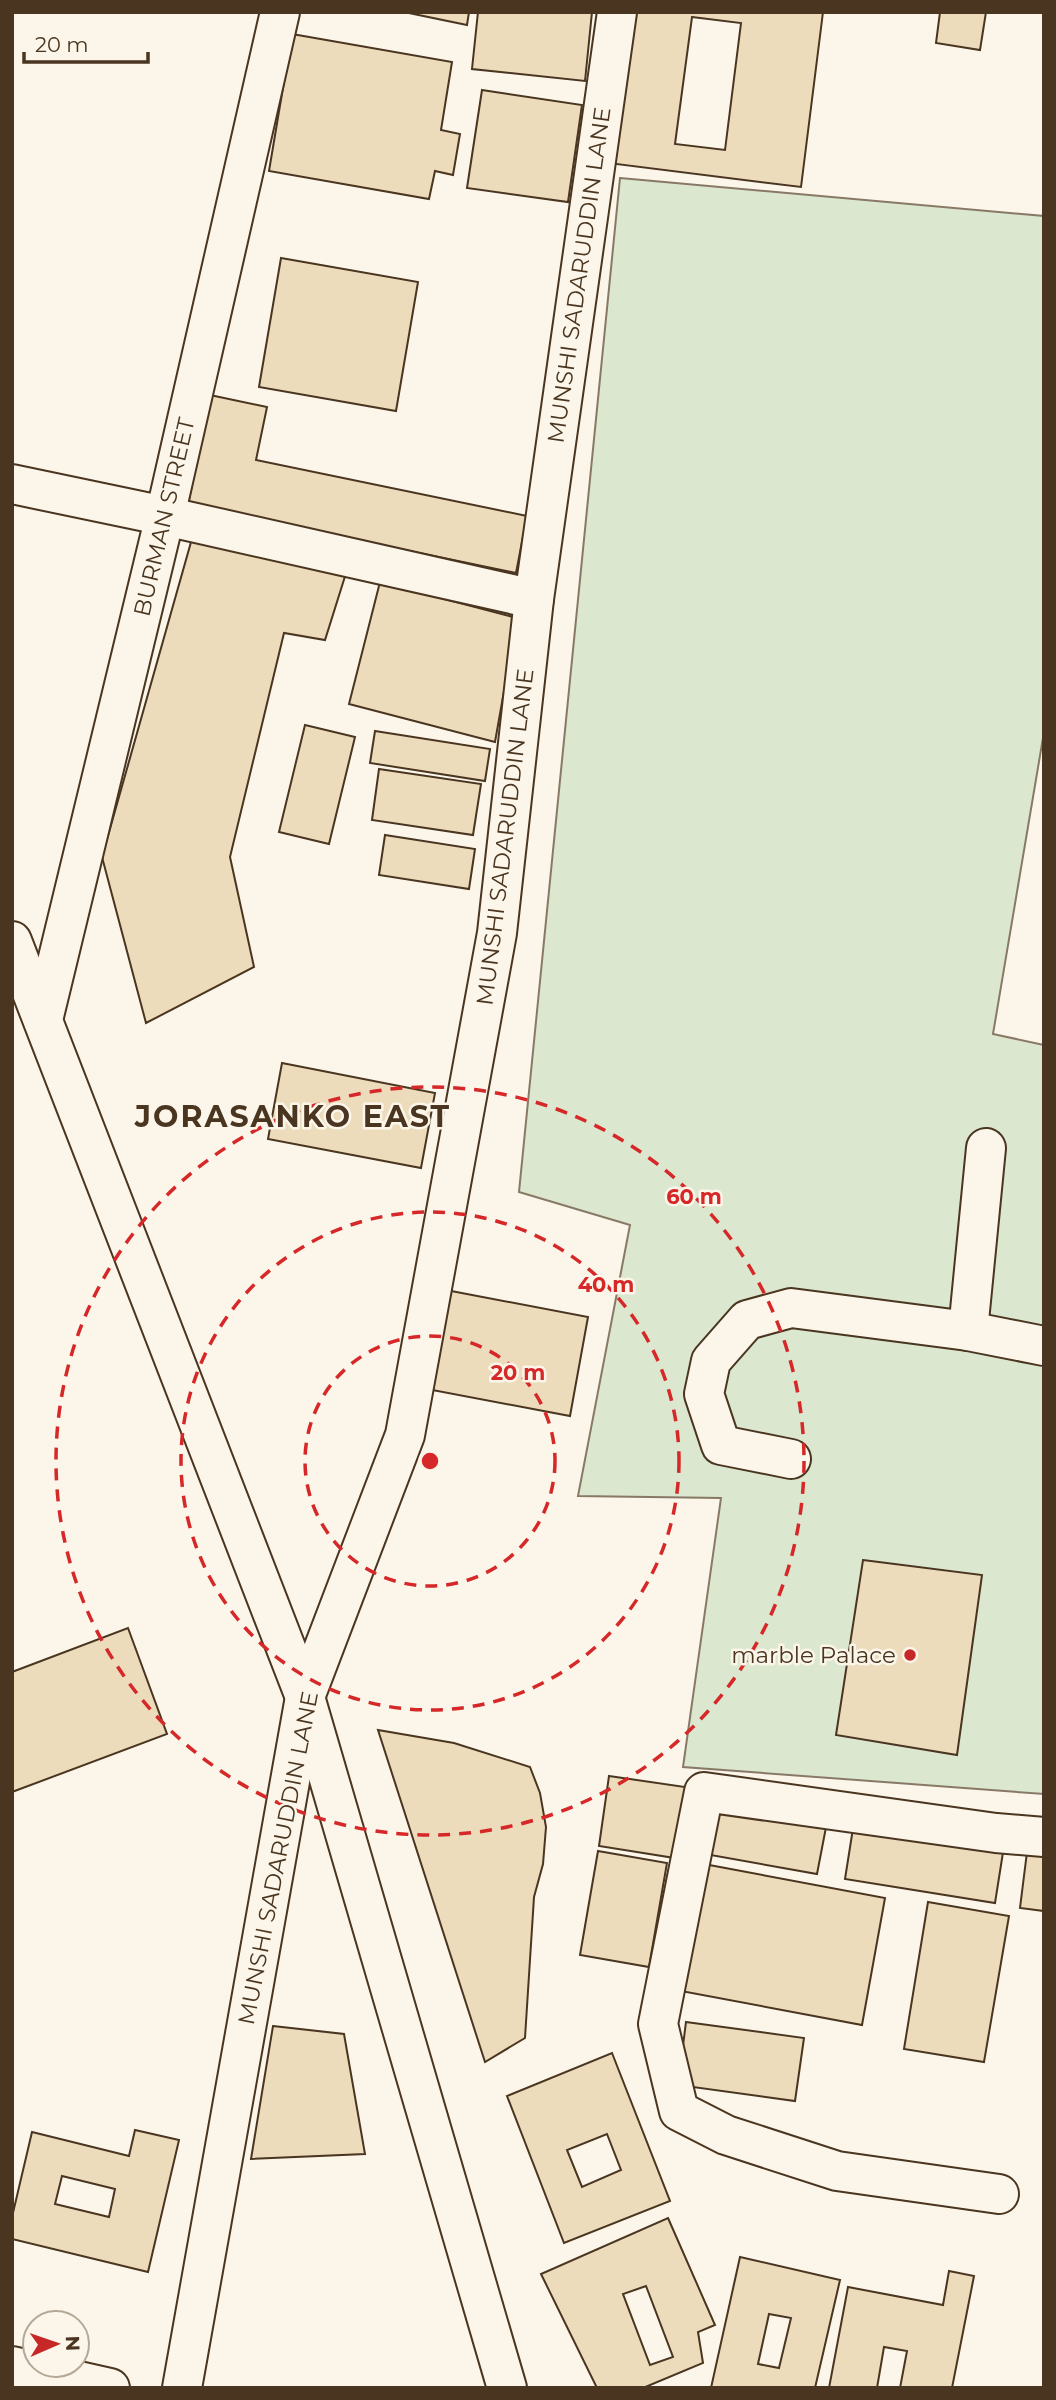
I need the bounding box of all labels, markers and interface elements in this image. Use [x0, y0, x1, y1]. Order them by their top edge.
scale bar [24, 21, 149, 65]
text: 20 m [35, 32, 89, 57]
street label: MUNSHI SADARUDDIN LANE [542, 105, 616, 445]
street label: BURMAN STREET [128, 414, 201, 619]
street label: MUNSHI SADARUDDIN LANE [470, 667, 540, 1007]
district label: JORASANKO EAST [134, 1098, 451, 1135]
text: 60 m [666, 1184, 722, 1209]
text: 40 m [578, 1272, 634, 1297]
text: 20 m [491, 1360, 545, 1385]
centre of rings [418, 1449, 442, 1473]
place label: marble Palace [731, 1641, 896, 1669]
marker: marble Palace [902, 1647, 918, 1663]
street label: MUNSHI SADARUDDIN LANE [232, 1689, 324, 2027]
north arrow [21, 2309, 91, 2379]
text: N [61, 2335, 84, 2352]

